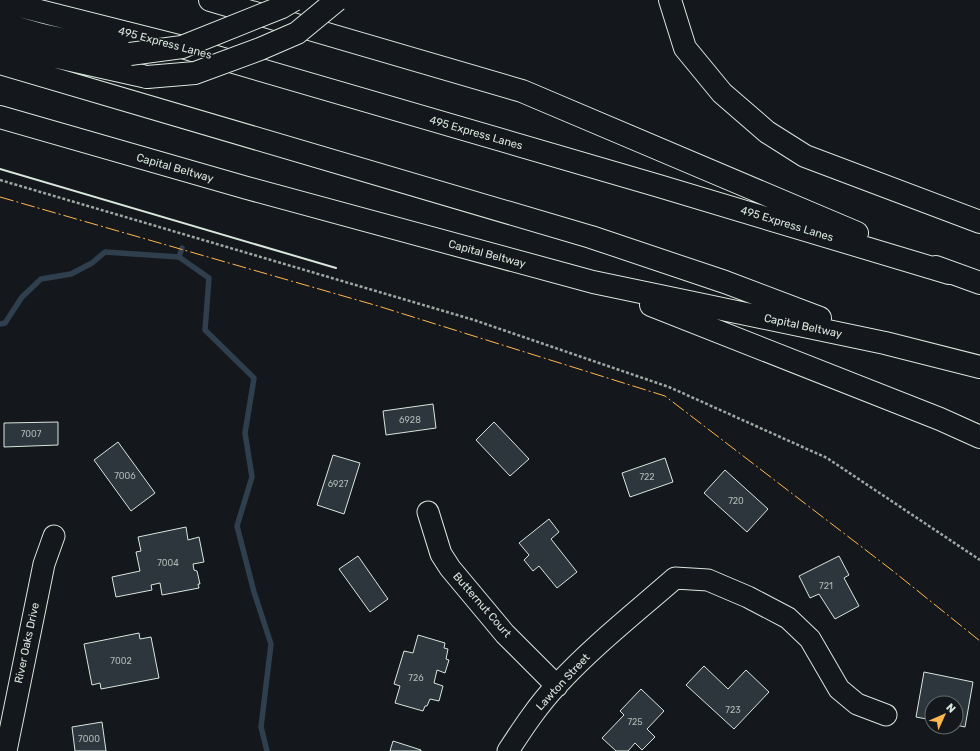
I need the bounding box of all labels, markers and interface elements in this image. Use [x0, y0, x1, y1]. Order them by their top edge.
street label: 495 Express Lanes [117, 24, 214, 62]
street label: 495 Express Lanes [428, 113, 525, 153]
street label: Capital Beltway [135, 151, 215, 185]
street label: 495 Express Lanes [739, 204, 835, 244]
street label: Capital Beltway [447, 237, 527, 271]
street label: Capital Beltway [763, 311, 843, 341]
house number: 6928 [399, 415, 421, 425]
house number: 7007 [21, 429, 42, 439]
house number: 7006 [114, 471, 136, 481]
house number: 722 [639, 472, 655, 482]
house number: 6927 [328, 479, 349, 489]
house number: 720 [728, 496, 744, 506]
house number: 7004 [157, 558, 179, 568]
street label: Butternut Court [450, 570, 514, 641]
house number: 721 [819, 581, 833, 591]
street label: River Oaks Drive [12, 601, 42, 685]
street label: Lawton Street [533, 650, 593, 713]
house number: 7002 [110, 656, 132, 666]
house number: 726 [408, 673, 424, 683]
north arrow [924, 695, 964, 735]
text: N [943, 701, 958, 716]
house number: 723 [725, 705, 741, 715]
house number: 725 [627, 717, 643, 727]
house number: 7000 [78, 734, 100, 744]

